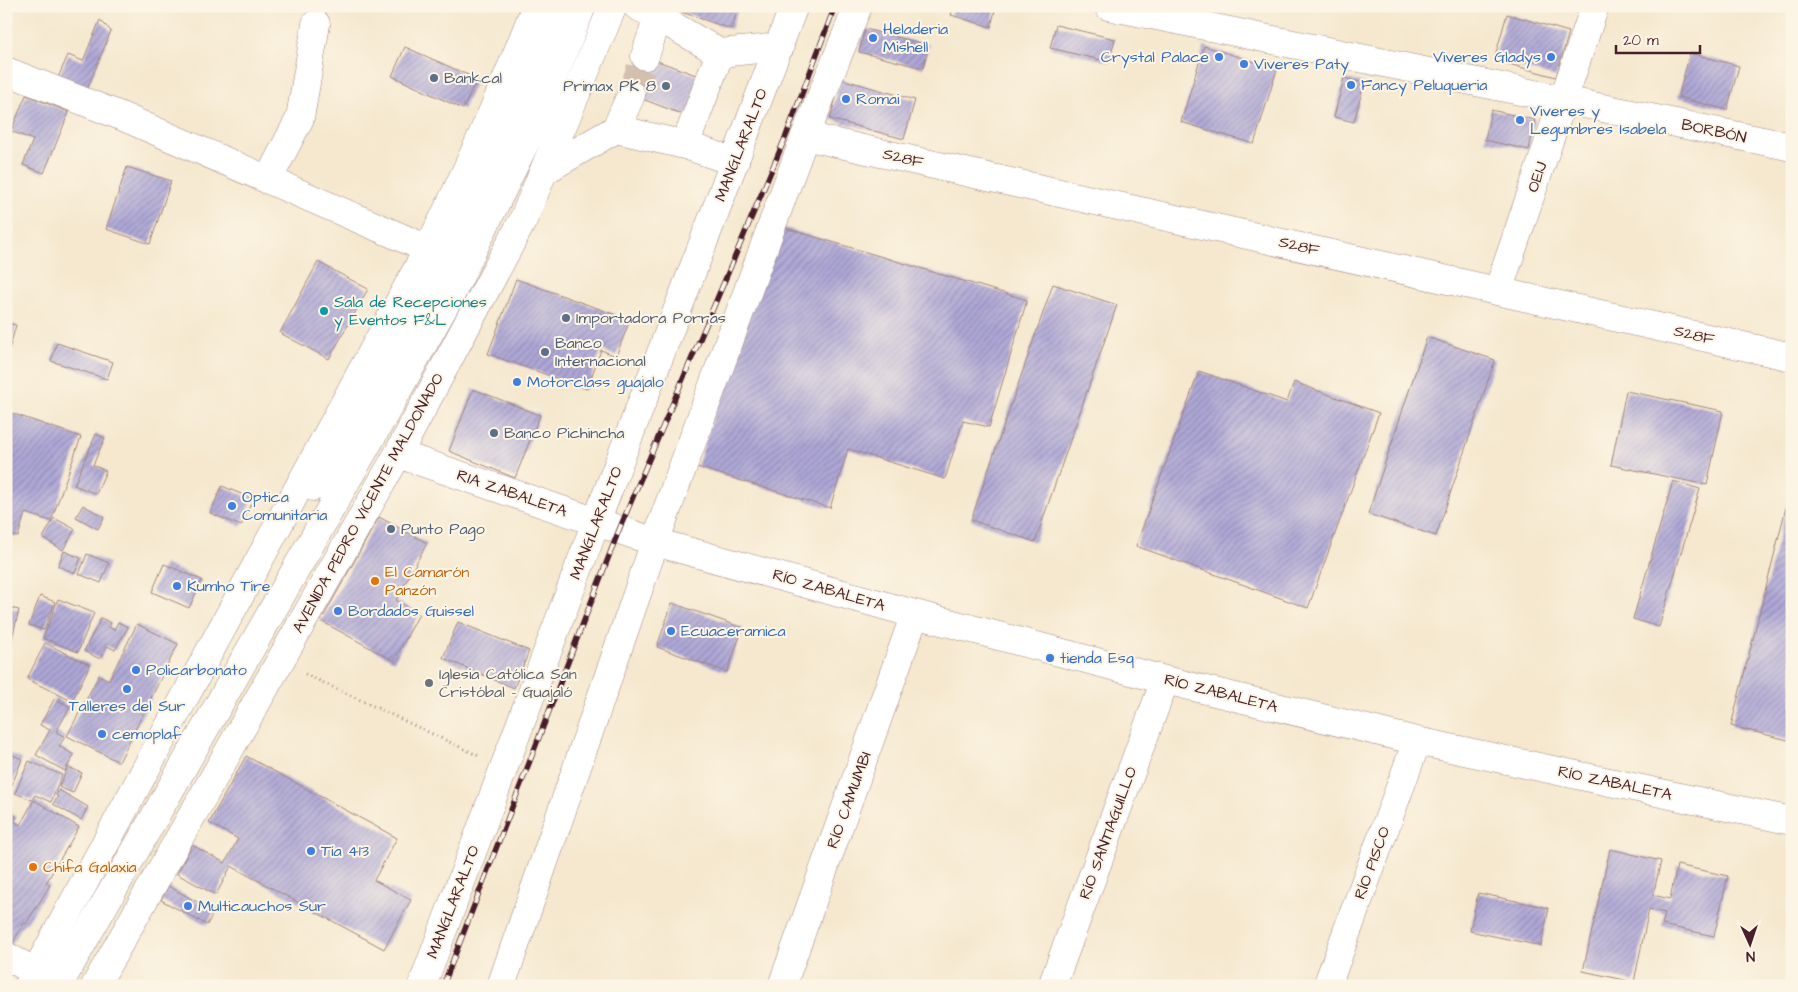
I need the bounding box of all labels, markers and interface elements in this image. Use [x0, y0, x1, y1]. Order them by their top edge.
place label: Heladeria Mishell [883, 18, 948, 58]
scale bar [1616, 22, 1699, 54]
text: 20 m [1623, 30, 1659, 51]
marker: Heladeria Mishell [867, 32, 879, 44]
place label: Crystal Palace [1101, 46, 1209, 69]
place label: Viveres Gladys [1433, 46, 1541, 69]
marker: Crystal Palace [1213, 51, 1225, 63]
marker: Viveres Gladys [1545, 51, 1557, 63]
place label: Viveres Paty [1254, 53, 1349, 76]
marker: Viveres Paty [1238, 58, 1250, 70]
place label: Bankcal [444, 67, 502, 89]
marker: Bankcal [428, 72, 440, 84]
place label: Fancy Peluqueria [1361, 74, 1487, 97]
place label: Primax PK 8 [563, 75, 656, 97]
marker: Fancy Peluqueria [1345, 79, 1357, 91]
marker: Primax PK 8 [660, 80, 672, 92]
street label: MANGLARALTO [709, 85, 773, 205]
place label: Romai [856, 88, 900, 110]
marker: Romai [840, 93, 852, 105]
place label: Viveres y Legumbres Isabela [1530, 100, 1666, 141]
street label: BORBÓN [1680, 113, 1748, 149]
marker: Viveres y Legumbres Isabela [1514, 114, 1526, 126]
street label: S28F [881, 143, 925, 173]
street label: OE1J [1522, 158, 1553, 195]
street label: S28F [1277, 231, 1321, 261]
place label: Sala de Recepciones y Eventos F&L [334, 291, 487, 332]
marker: Sala de Recepciones y Eventos F&L [318, 305, 330, 317]
place label: Importadora Porras [576, 307, 726, 329]
marker: Importadora Porras [560, 312, 572, 324]
street label: S28F [1672, 320, 1716, 350]
place label: Banco Internacional [555, 332, 646, 372]
marker: Banco Internacional [539, 346, 551, 358]
street label: AVENIDA PEDRO VICENTE MALDONADO [287, 369, 449, 637]
place label: Motorclass guajalo [527, 371, 664, 394]
marker: Motorclass guajalo [511, 376, 523, 388]
place label: Banco Pichincha [504, 422, 624, 444]
marker: Banco Pichincha [488, 427, 500, 439]
street label: MANGLARALTO [564, 463, 628, 583]
street label: RIA ZABALETA [454, 464, 570, 522]
place label: Optica Comunitaria [242, 486, 327, 526]
marker: Optica Comunitaria [226, 500, 238, 512]
place label: Punto Pago [401, 518, 485, 541]
marker: Punto Pago [385, 523, 397, 535]
place label: El Camarón Panzón [385, 561, 469, 601]
street label: RÍO ZABALETA [770, 563, 888, 617]
place label: Kumho Tire [187, 575, 271, 597]
marker: El Camarón Panzón [369, 575, 381, 587]
marker: Kumho Tire [171, 580, 183, 592]
place label: Bordados Guissel [348, 600, 474, 622]
marker: Bordados Guissel [332, 605, 344, 617]
place label: Ecuaceramica [681, 620, 786, 642]
marker: Ecuaceramica [665, 625, 677, 637]
place label: tienda Esq [1060, 647, 1134, 669]
marker: tienda Esq [1044, 652, 1056, 664]
place label: Policarbonato [146, 659, 247, 681]
place label: Iglesia Católica San Cristóbal - Guajaló [439, 663, 577, 703]
marker: Policarbonato [130, 664, 142, 676]
street label: RÍO ZABALETA [1162, 668, 1280, 718]
marker: Iglesia Católica San Cristóbal - Guajaló [423, 677, 435, 689]
marker: Talleres del Sur [121, 683, 133, 695]
place label: Talleres del Sur [69, 695, 186, 717]
place label: cemoplaf [112, 723, 182, 745]
marker: cemoplaf [96, 728, 108, 740]
street label: RÍO CAMUMBI [821, 748, 877, 852]
street label: RÍO ZABALETA [1556, 760, 1674, 806]
street label: RÍO SANTIAGUILLO [1074, 763, 1142, 902]
street label: RÍO PISCO [1349, 823, 1395, 902]
place label: Tía 413 [321, 840, 369, 862]
street label: MANGLARALTO [421, 842, 485, 962]
marker: Tía 413 [305, 845, 317, 857]
place label: Chifa Galaxia [43, 856, 137, 878]
marker: Chifa Galaxia [27, 861, 39, 873]
place label: Multicauchos Sur [198, 895, 326, 917]
marker: Multicauchos Sur [182, 900, 194, 912]
north arrow [1726, 920, 1776, 970]
text: N [1746, 946, 1756, 966]

